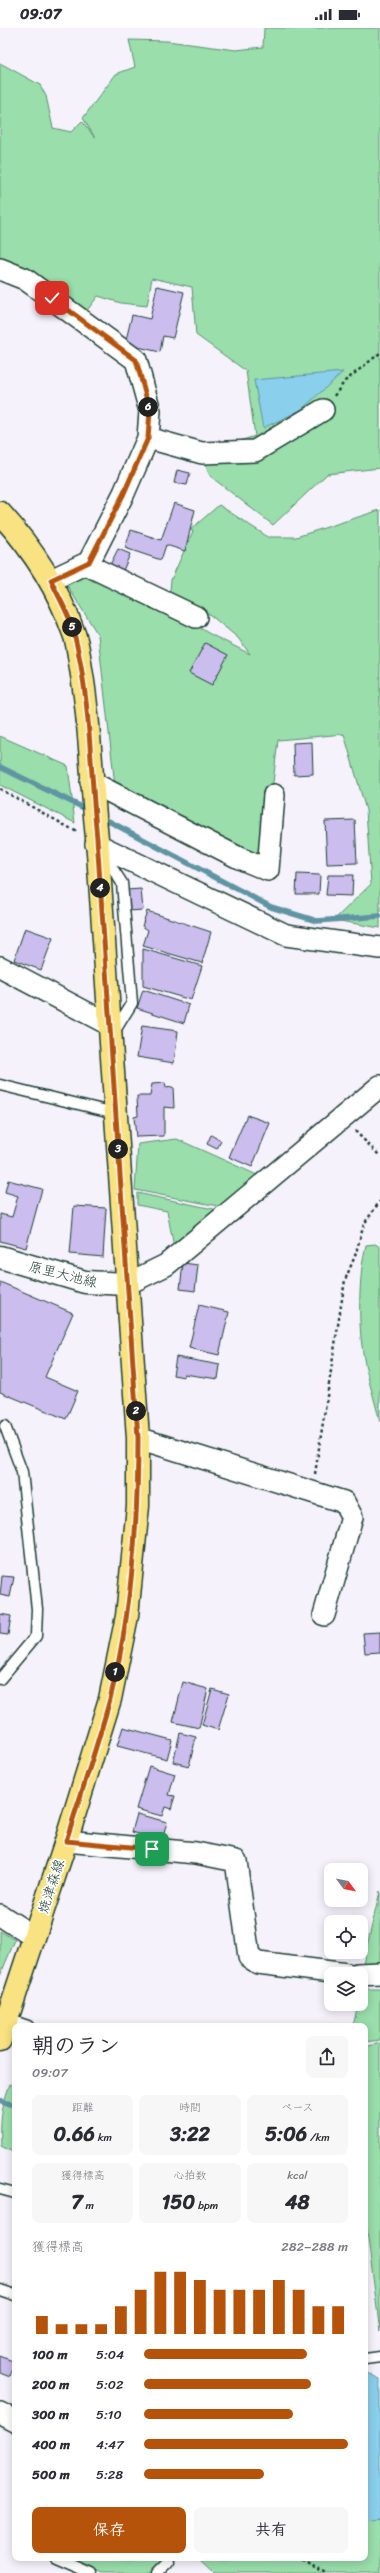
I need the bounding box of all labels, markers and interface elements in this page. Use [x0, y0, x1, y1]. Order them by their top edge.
text: 09:07 [20, 1, 61, 27]
pin [35, 281, 69, 315]
icon: check [41, 287, 63, 309]
pin: 6 [138, 397, 158, 417]
text: 6 [145, 397, 151, 416]
pin: 5 [62, 617, 82, 637]
text: 5 [69, 617, 75, 636]
pin: 4 [90, 878, 110, 898]
text: 4 [97, 878, 103, 897]
pin: 3 [108, 1139, 128, 1159]
text: 3 [115, 1139, 121, 1158]
street label: 原里大池線 [26, 1254, 100, 1295]
pin: 2 [126, 1401, 146, 1421]
text: 2 [133, 1401, 139, 1420]
pin: 1 [105, 1662, 125, 1682]
text: 1 [113, 1662, 117, 1681]
pin [135, 1832, 169, 1866]
icon: arrive [141, 1838, 163, 1860]
street label: 焼津森線 [31, 1856, 72, 1917]
north arrow [324, 1863, 368, 1907]
map controls [324, 1863, 368, 2011]
button: locate [324, 1915, 368, 1959]
button: layers [324, 1967, 368, 2011]
text: 朝のラン [32, 2026, 120, 2065]
button: share [306, 2036, 348, 2078]
text: 09:07 [32, 2061, 68, 2084]
text: 距離 [72, 2098, 94, 2117]
text: 時間 [179, 2098, 201, 2117]
text: ペース [281, 2098, 314, 2117]
text: 0.66 [53, 2117, 95, 2152]
text: 3:22 [170, 2117, 210, 2152]
text: 5:06 [265, 2117, 307, 2152]
text: km [95, 2128, 112, 2147]
text: /km [307, 2128, 330, 2147]
text: 獲得標高 [61, 2166, 105, 2185]
text: 心拍数 [173, 2166, 206, 2185]
text: kcal [287, 2166, 307, 2185]
text: 7 [71, 2185, 83, 2220]
text: 150 [162, 2185, 195, 2220]
text: 48 [285, 2185, 310, 2220]
text: m [83, 2196, 94, 2215]
text: bpm [195, 2196, 218, 2215]
text: 獲得標高 [32, 2235, 84, 2258]
text: 282–288 m [281, 2235, 348, 2258]
text: 100 m [32, 2343, 67, 2366]
text: 5:04 [96, 2343, 124, 2366]
text: 200 m [32, 2373, 69, 2396]
text: 5:02 [96, 2373, 124, 2396]
text: 300 m [32, 2403, 69, 2426]
text: 5:10 [96, 2403, 122, 2426]
text: 400 m [32, 2433, 70, 2456]
text: 4:47 [96, 2433, 124, 2456]
text: 500 m [32, 2463, 70, 2486]
text: 5:28 [96, 2463, 123, 2486]
button: 保存 [32, 2507, 186, 2553]
button: 共有 [194, 2507, 348, 2553]

